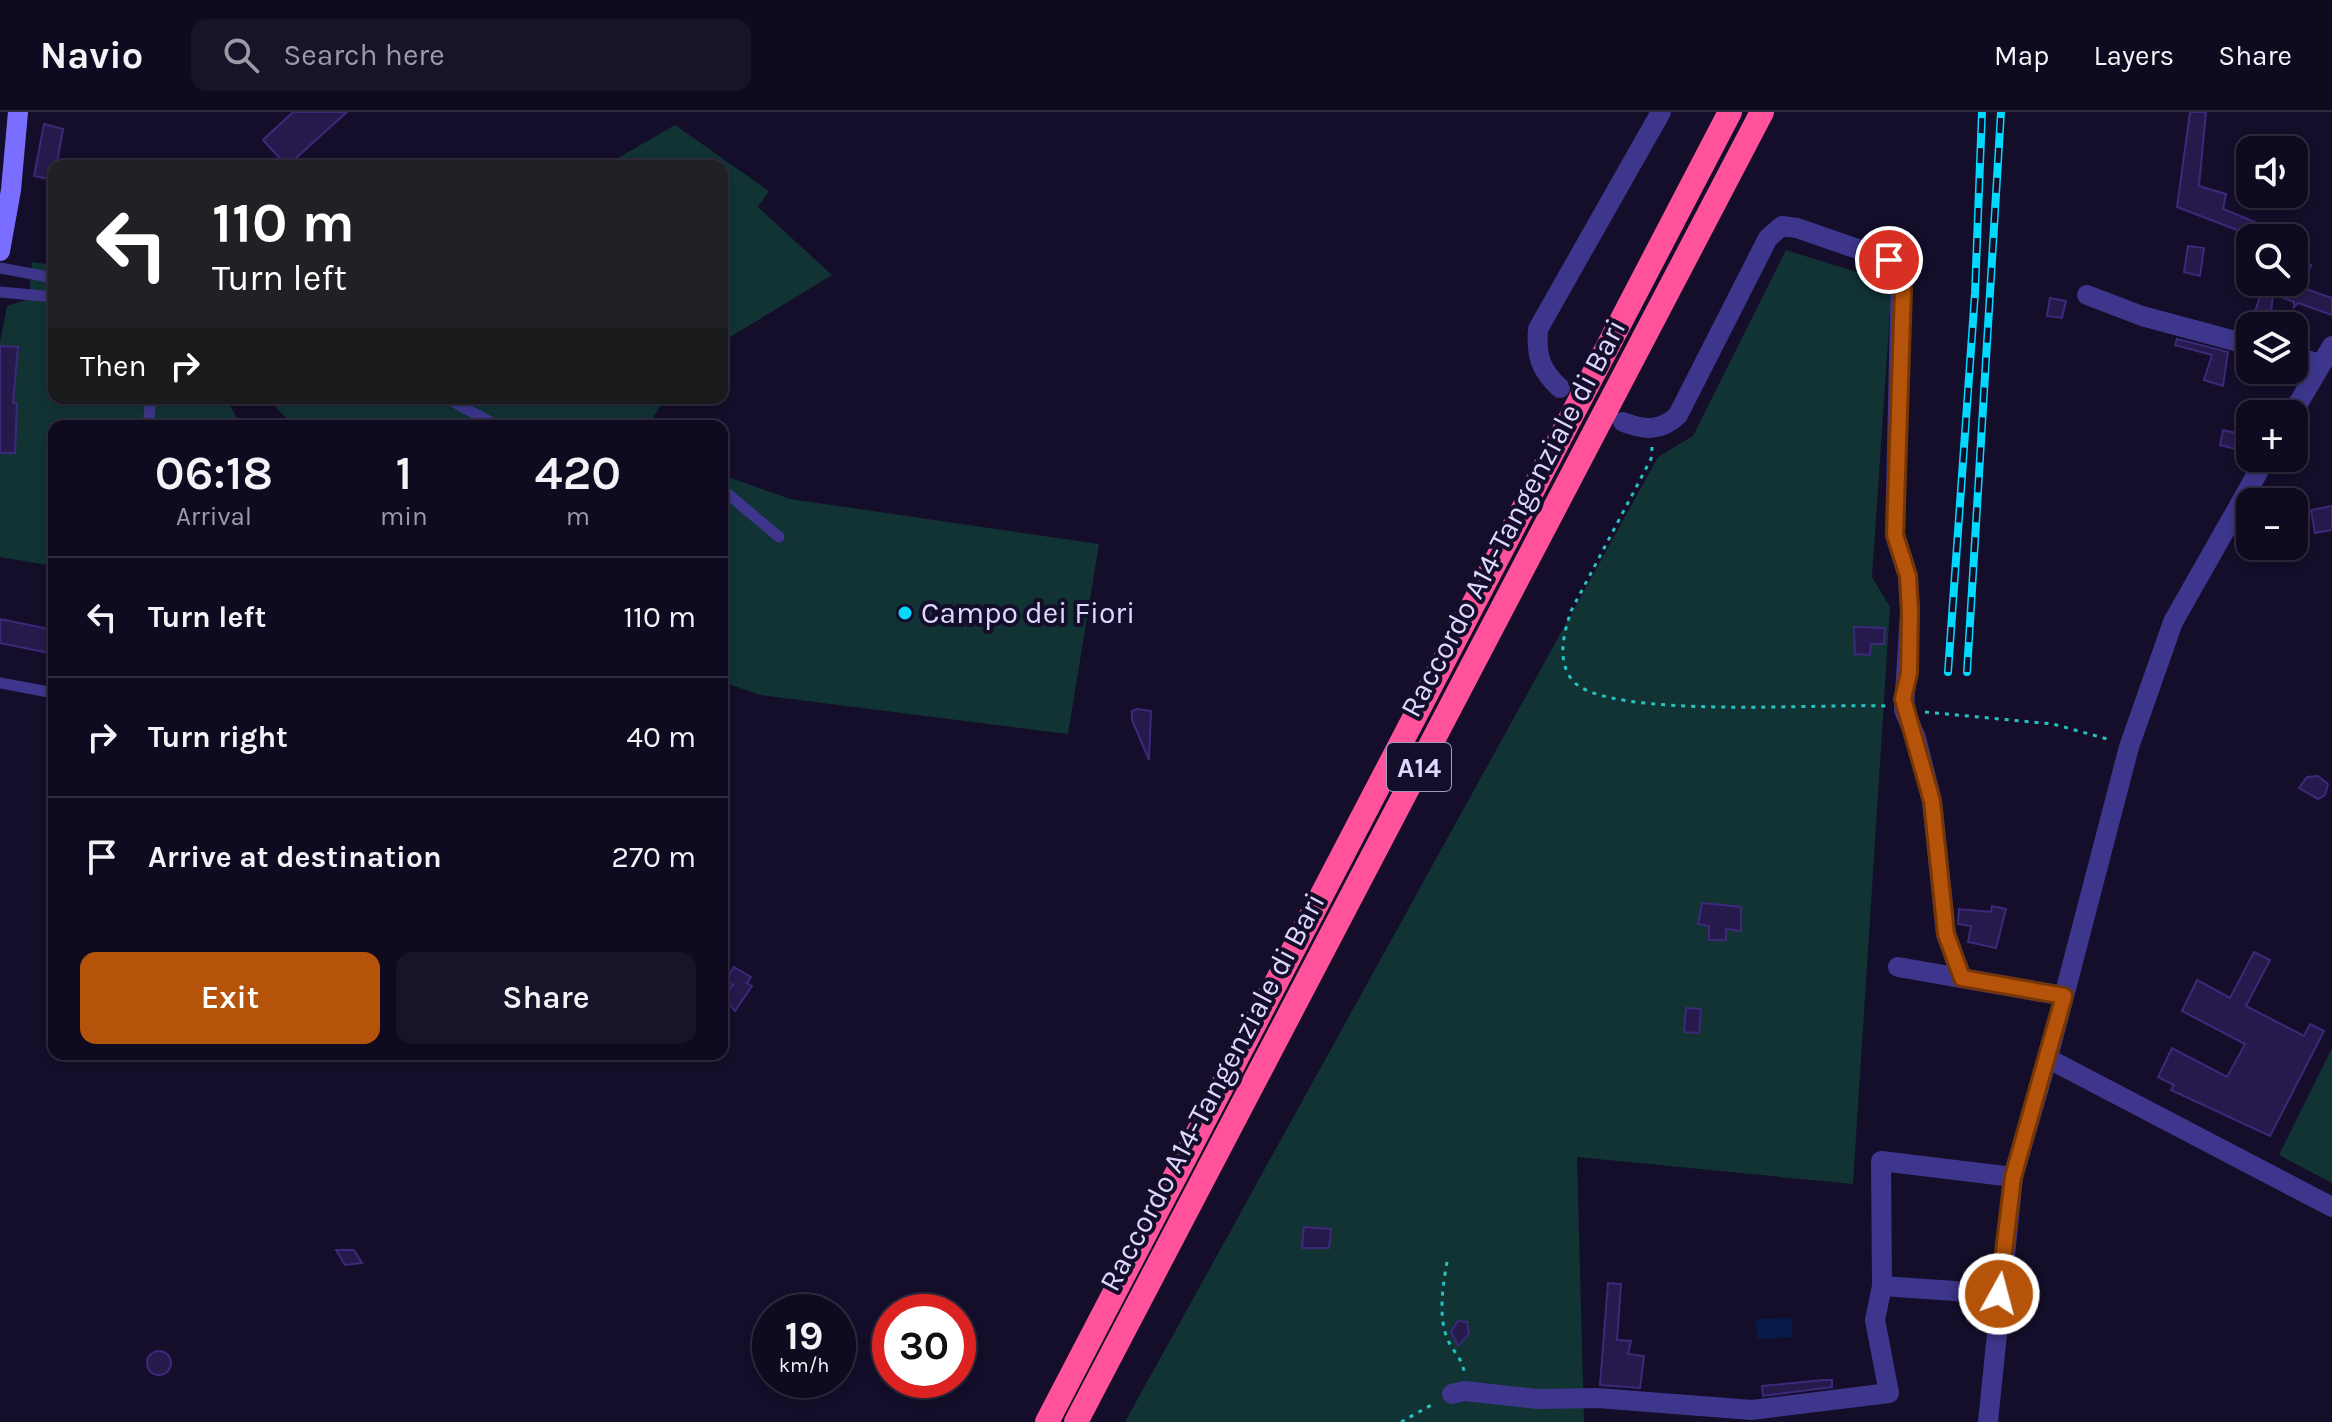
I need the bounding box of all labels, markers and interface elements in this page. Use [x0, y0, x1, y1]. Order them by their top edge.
search box [191, 19, 751, 91]
text: Navio [40, 33, 143, 78]
icon: search [219, 33, 263, 77]
text: Search here [283, 37, 445, 73]
text: Map [1994, 39, 2049, 72]
text: Layers [2093, 39, 2174, 72]
text: Share [2218, 39, 2292, 72]
map controls [2236, 136, 2308, 560]
button: sound [2236, 136, 2308, 208]
text: 110 m [212, 190, 355, 255]
icon: left [80, 192, 184, 296]
button: search [2236, 224, 2308, 296]
pin [1855, 226, 1923, 294]
icon: arrive [1867, 238, 1911, 282]
text: Turn left [212, 257, 347, 299]
button: layers [2236, 312, 2308, 384]
street label: Raccordo A14-Tangenziale di Bari [1393, 313, 1633, 723]
icon: right [163, 344, 207, 388]
text: Then [80, 348, 147, 384]
button: + [2236, 400, 2308, 472]
text: 06:18 [155, 445, 273, 501]
text: 1 [395, 445, 412, 501]
text: 420 [535, 445, 621, 501]
button: − [2236, 488, 2308, 560]
text: Arrival [176, 501, 252, 532]
text: min [380, 501, 428, 532]
text: m [566, 501, 590, 532]
icon: left [80, 595, 124, 639]
place label: Campo dei Fiori [921, 595, 1135, 631]
text: Turn left [148, 599, 266, 635]
text: 110 m [623, 599, 696, 635]
marker: Campo dei Fiori [896, 604, 914, 622]
icon: right [80, 715, 124, 759]
text: Turn right [148, 719, 288, 755]
text: 40 m [626, 719, 696, 755]
road number: A14 [1387, 743, 1451, 791]
icon: arrive [80, 835, 124, 879]
text: Arrive at destination [148, 839, 442, 875]
text: 270 m [612, 839, 696, 875]
street label: Raccordo A14-Tangenziale di Bari [1092, 887, 1332, 1297]
button: Exit [80, 952, 380, 1044]
button: Share [396, 952, 696, 1044]
position arrow [1957, 1252, 2041, 1336]
speed limit sign: 30 [872, 1294, 976, 1398]
text: 19 [785, 1312, 823, 1359]
text: km/h [779, 1354, 829, 1377]

